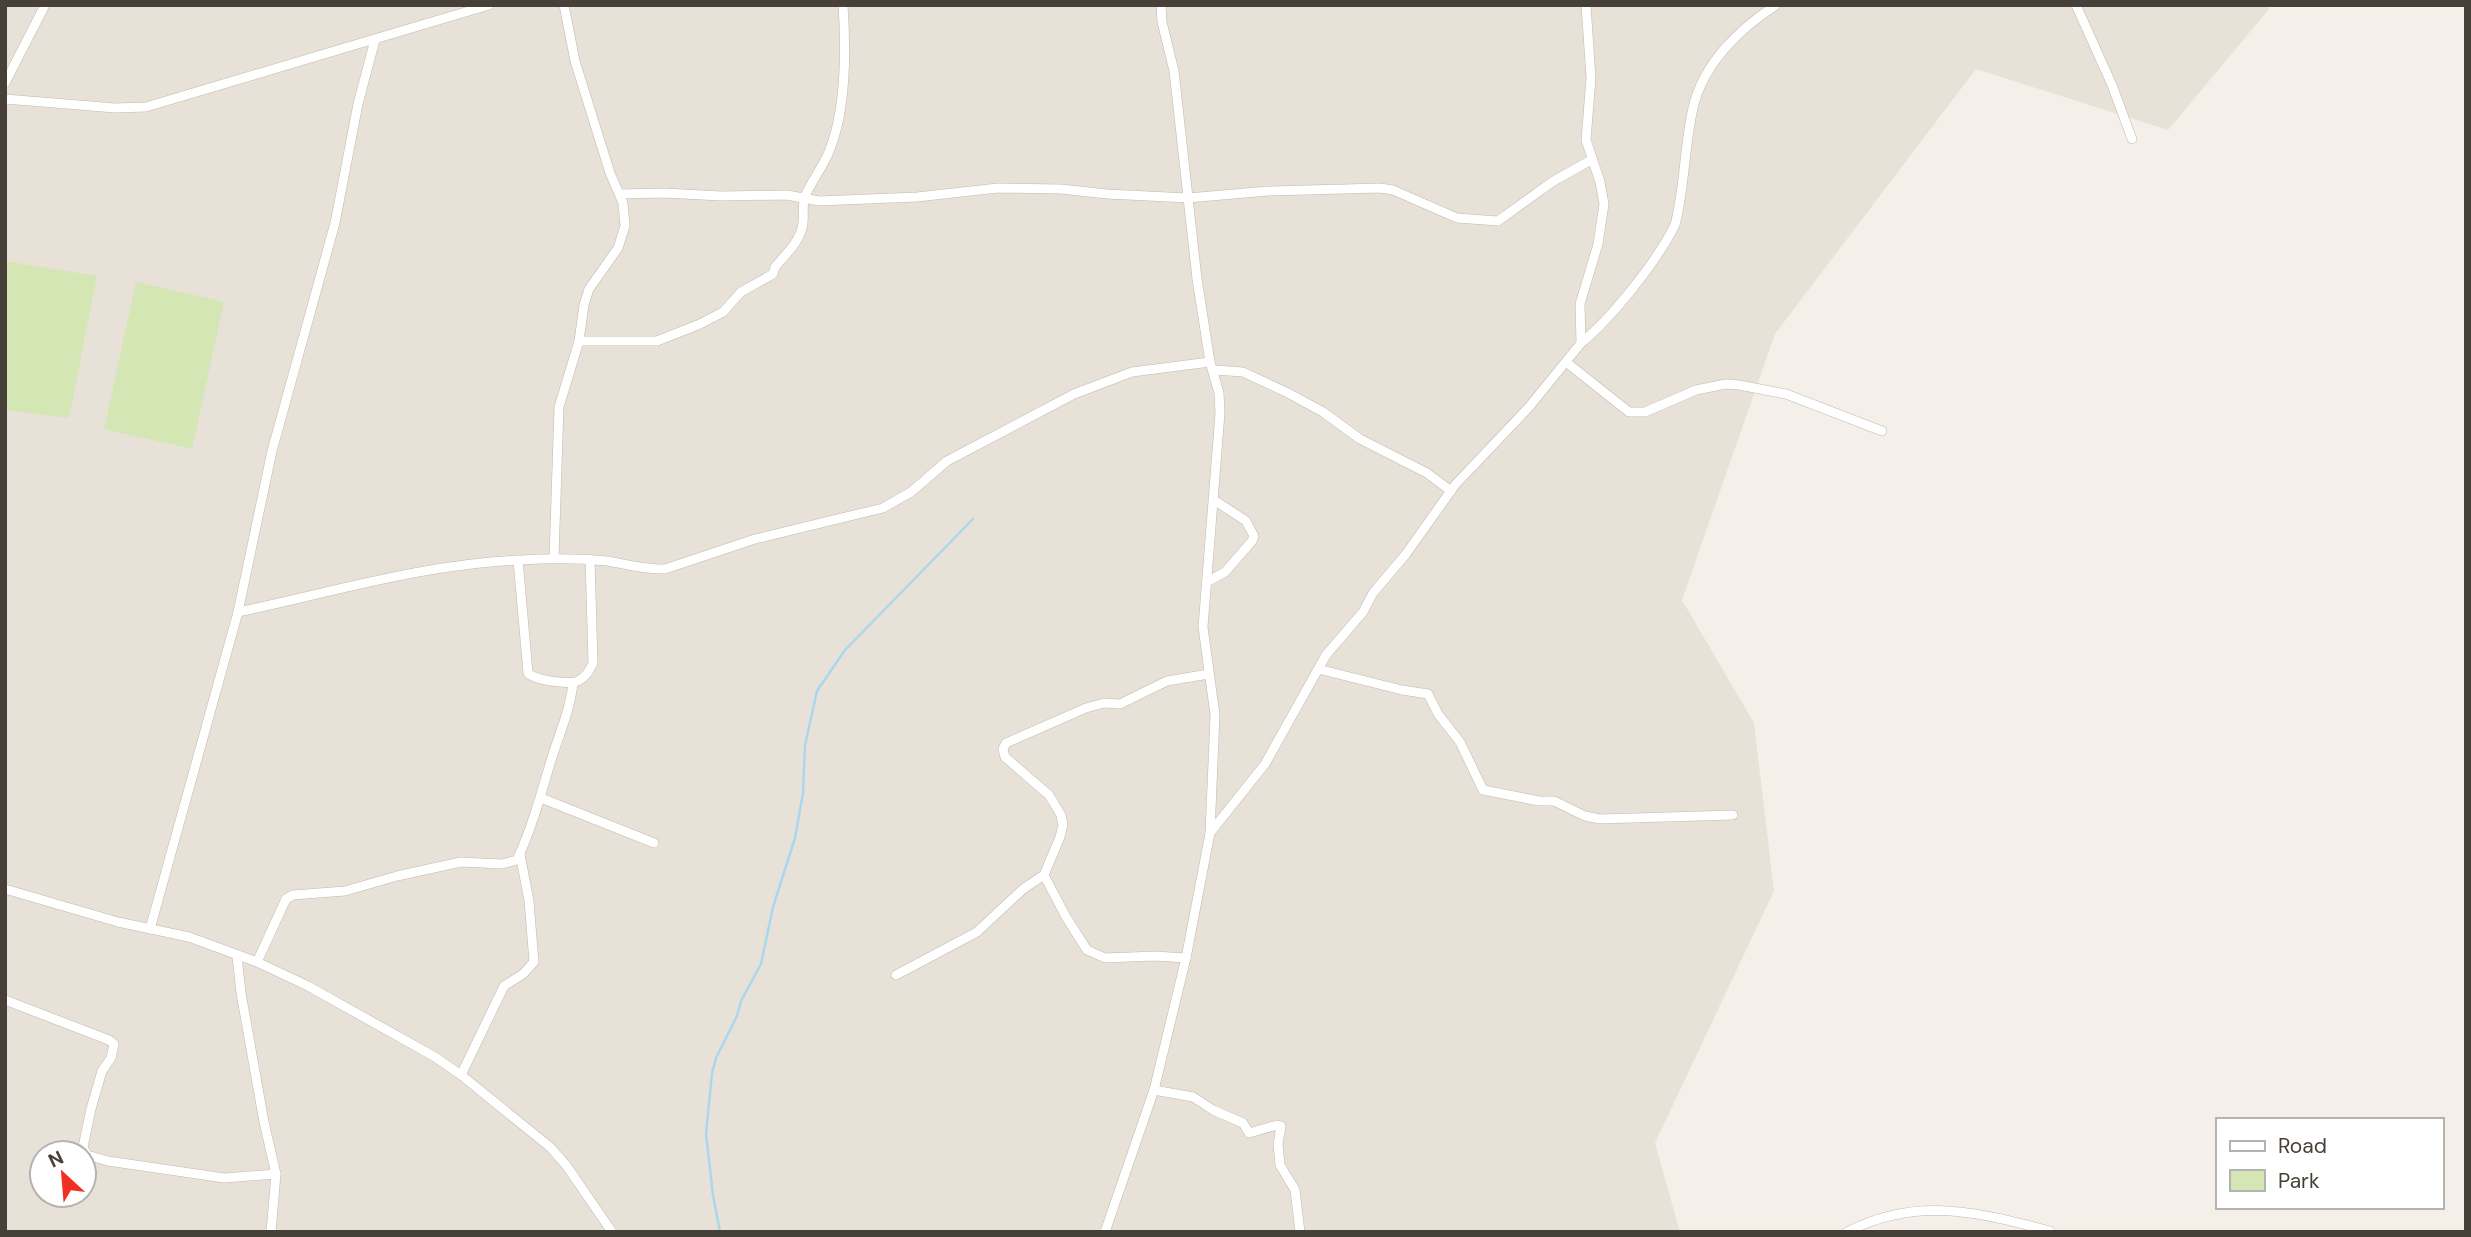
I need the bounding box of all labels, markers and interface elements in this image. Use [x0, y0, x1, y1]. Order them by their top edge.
legend [2216, 1118, 2443, 1209]
text: Road [2278, 1132, 2327, 1160]
north arrow [28, 1139, 98, 1209]
text: N [44, 1145, 67, 1173]
text: Park [2278, 1167, 2320, 1195]

